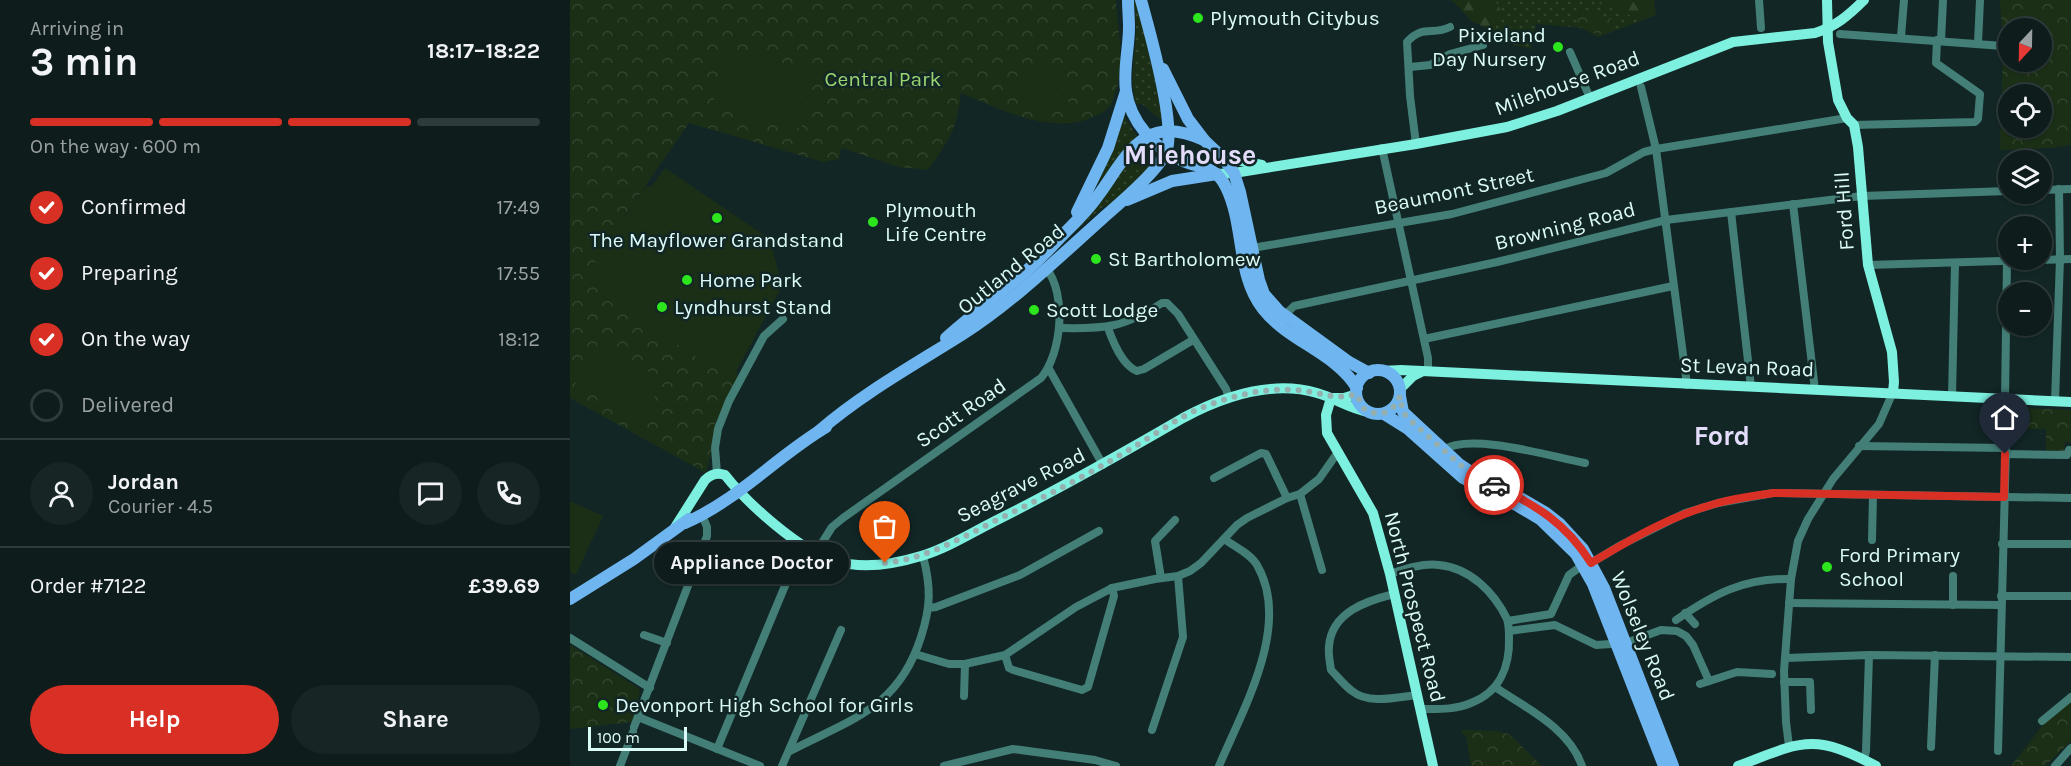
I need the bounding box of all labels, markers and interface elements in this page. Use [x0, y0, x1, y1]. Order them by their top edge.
place label: Plymouth Citybus [1210, 6, 1380, 30]
marker: Plymouth Citybus [1191, 11, 1205, 25]
text: Arriving in [30, 17, 124, 40]
north arrow [1998, 18, 2052, 72]
map controls [1998, 18, 2052, 336]
place label: Pixieland Day Nursery [1432, 23, 1546, 71]
text: 18:17–18:22 [427, 38, 540, 64]
text: 3 min [30, 39, 138, 85]
marker: Pixieland Day Nursery [1551, 40, 1565, 54]
street label: Milehouse Road [1491, 46, 1643, 120]
park label: Central Park [825, 67, 942, 91]
button: locate [1998, 84, 2052, 138]
text: On the way · 600 m [30, 135, 201, 158]
district label: Milehouse [1124, 139, 1256, 171]
button: layers [1998, 150, 2052, 204]
street label: Beaumont Street [1372, 162, 1536, 220]
street label: Ford Hill [1829, 171, 1859, 251]
icon: check [30, 191, 63, 224]
text: Confirmed [81, 194, 187, 220]
text: 17:49 [497, 196, 540, 219]
street label: Browning Road [1492, 197, 1638, 255]
place label: Plymouth Life Centre [885, 198, 987, 246]
marker: The Mayflower Grandstand [710, 211, 724, 225]
marker: Plymouth Life Centre [866, 215, 880, 229]
button: + [1998, 216, 2052, 270]
street label: Outland Road [953, 219, 1069, 319]
place label: The Mayflower Grandstand [590, 228, 844, 252]
place label: St Bartholomew [1108, 247, 1261, 271]
marker: St Bartholomew [1089, 252, 1103, 266]
icon: check [30, 257, 63, 290]
text: Preparing [81, 260, 178, 286]
text: 17:55 [497, 262, 540, 285]
place label: Home Park [699, 268, 803, 292]
marker: Home Park [680, 273, 694, 287]
button: − [1998, 282, 2052, 336]
place label: Lyndhurst Stand [674, 295, 832, 319]
place label: Scott Lodge [1046, 298, 1158, 322]
marker: Lyndhurst Stand [655, 300, 669, 314]
marker: Scott Lodge [1027, 303, 1041, 317]
icon: check [30, 323, 63, 356]
text: On the way [81, 326, 190, 352]
text: 18:12 [498, 328, 540, 351]
street label: St Levan Road [1679, 353, 1815, 381]
street label: Scott Road [911, 373, 1011, 453]
text: Delivered [81, 392, 174, 418]
pin [1979, 392, 2030, 454]
icon: home [1988, 401, 2021, 434]
district label: Ford [1694, 420, 1750, 452]
street label: Seagrave Road [953, 442, 1089, 528]
courier [1464, 455, 1524, 515]
button: person [30, 462, 93, 525]
button: chat [399, 462, 462, 525]
button: phone [477, 462, 540, 525]
text: Jordan [108, 469, 179, 495]
icon: car [1478, 469, 1511, 502]
text: Courier · 4.5 [108, 495, 213, 518]
pin [859, 501, 910, 563]
street label: North Prospect Road [1380, 509, 1450, 705]
icon: bag [868, 510, 901, 543]
callout: Appliance Doctor [654, 542, 849, 584]
place label: Ford Primary School [1839, 543, 1960, 591]
text: Appliance Doctor [670, 551, 833, 574]
marker: Ford Primary School [1820, 560, 1834, 574]
street label: Wolseley Road [1606, 568, 1680, 704]
text: Order #7122 [30, 573, 147, 599]
text: £39.69 [468, 573, 540, 599]
button: Help [30, 685, 279, 754]
button: Share [291, 685, 540, 754]
place label: Devonport High School for Girls [615, 693, 914, 717]
marker: Devonport High School for Girls [596, 698, 610, 712]
scale bar [588, 724, 687, 752]
text: 100 m [597, 728, 640, 747]

